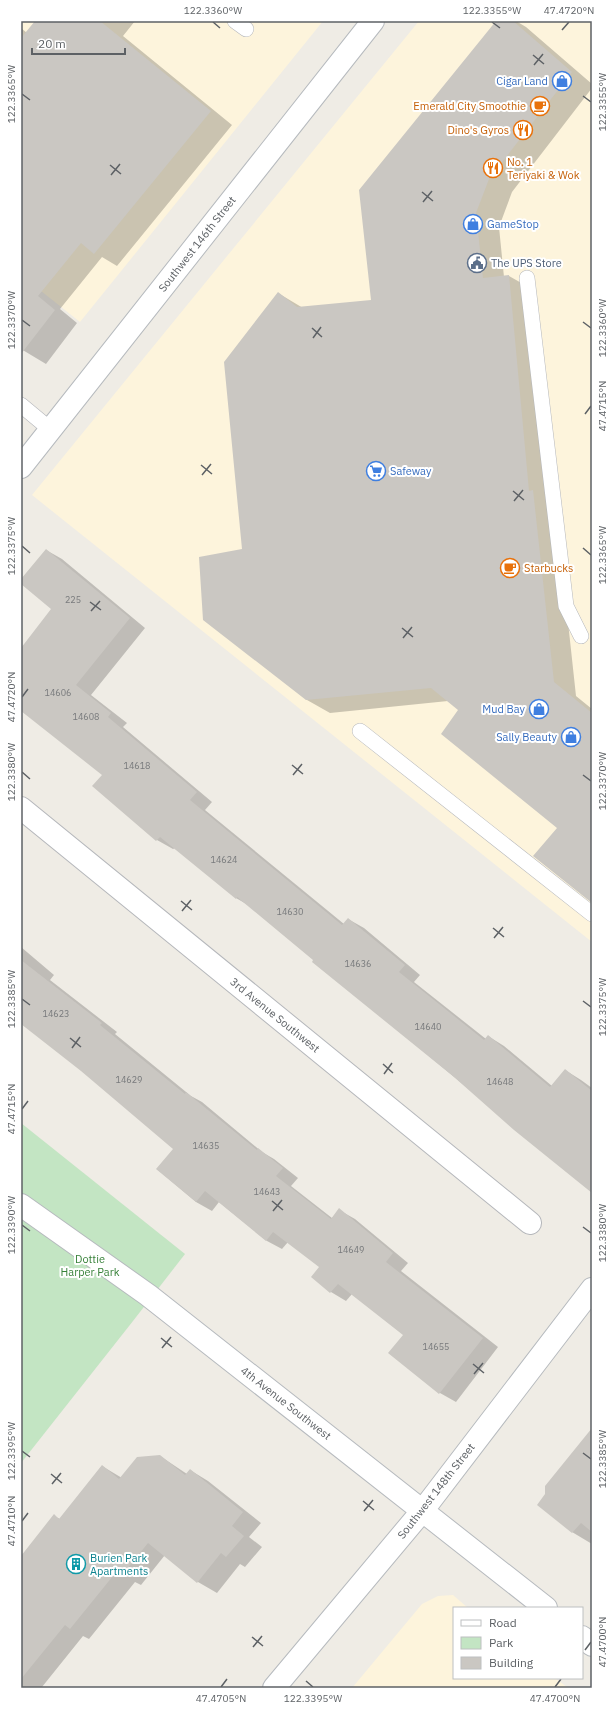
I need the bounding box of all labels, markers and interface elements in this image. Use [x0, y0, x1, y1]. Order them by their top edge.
text: 122.3360°W [184, 4, 242, 17]
text: 122.3355°W [463, 4, 521, 17]
text: 47.4720°N [544, 4, 594, 17]
scale bar [32, 30, 125, 56]
text: 20 m [38, 36, 66, 51]
text: 122.3365°W [5, 65, 18, 123]
shop icon: Cigar Land [551, 70, 573, 92]
text: 122.3355°W [596, 73, 609, 131]
place label: Cigar Land [496, 74, 548, 88]
cafe icon: Emerald City Smoothie [529, 95, 551, 117]
place label: Emerald City Smoothie [413, 99, 526, 113]
restaurant icon: Dino's Gyros [512, 119, 534, 141]
place label: Dino's Gyros [447, 123, 509, 137]
place label: No. 1 Teriyaki & Wok [507, 155, 580, 182]
restaurant icon: No. 1 Teriyaki & Wok [482, 157, 504, 179]
street label: Southwest 146th Street [155, 193, 239, 295]
shop icon: GameStop [462, 213, 484, 235]
place label: GameStop [487, 217, 539, 231]
public building icon: The UPS Store [466, 252, 488, 274]
place label: The UPS Store [491, 256, 562, 270]
text: 122.3370°W [5, 291, 18, 349]
text: 122.3360°W [596, 299, 609, 357]
text: 47.4715°N [596, 381, 609, 431]
supermarket icon: Safeway [365, 460, 387, 482]
place label: Safeway [390, 464, 432, 478]
text: 122.3375°W [5, 517, 18, 575]
text: 122.3365°W [596, 526, 609, 584]
cafe icon: Starbucks [499, 557, 521, 579]
place label: Starbucks [524, 561, 573, 575]
house number: 225 [65, 594, 81, 605]
text: 47.4720°N [5, 672, 18, 722]
house number: 14606 [44, 687, 72, 698]
shop icon: Mud Bay [528, 698, 550, 720]
place label: Mud Bay [482, 702, 526, 716]
house number: 14608 [72, 711, 100, 722]
shop icon: Sally Beauty [560, 726, 582, 748]
place label: Sally Beauty [496, 730, 557, 744]
text: 122.3380°W [5, 743, 18, 801]
text: 122.3370°W [596, 752, 609, 810]
house number: 14618 [123, 760, 151, 771]
house number: 14624 [210, 854, 238, 865]
house number: 14630 [276, 906, 304, 917]
house number: 14636 [344, 958, 372, 969]
text: 122.3385°W [5, 970, 18, 1028]
street label: 3rd Avenue Southwest [227, 975, 323, 1056]
text: 122.3375°W [596, 978, 609, 1036]
house number: 14623 [42, 1008, 70, 1019]
house number: 14640 [414, 1021, 442, 1032]
house number: 14629 [115, 1074, 143, 1085]
house number: 14648 [486, 1076, 514, 1087]
text: 47.4715°N [5, 1084, 18, 1134]
house number: 14635 [192, 1140, 220, 1151]
house number: 14643 [253, 1186, 281, 1197]
text: 122.3390°W [5, 1196, 18, 1254]
text: 122.3380°W [596, 1204, 609, 1262]
house number: 14649 [337, 1244, 365, 1255]
park label: Dottie Harper Park [60, 1252, 120, 1279]
house number: 14655 [422, 1341, 450, 1352]
street label: 4th Avenue Southwest [238, 1363, 334, 1443]
text: 122.3395°W [5, 1422, 18, 1480]
text: 122.3385°W [596, 1430, 609, 1488]
street label: Southwest 148th Street [394, 1440, 478, 1542]
text: 47.4710°N [5, 1496, 18, 1546]
place label: Burien Park Apartments [90, 1551, 148, 1578]
building icon: Burien Park Apartments [65, 1553, 87, 1575]
legend [453, 1607, 583, 1679]
text: Road [489, 1615, 517, 1630]
text: 47.4700°N [596, 1617, 609, 1667]
text: Park [489, 1635, 514, 1650]
text: Building [489, 1655, 534, 1670]
text: 47.4705°N [196, 1692, 246, 1705]
text: 122.3395°W [284, 1692, 342, 1705]
text: 47.4700°N [530, 1692, 580, 1705]

